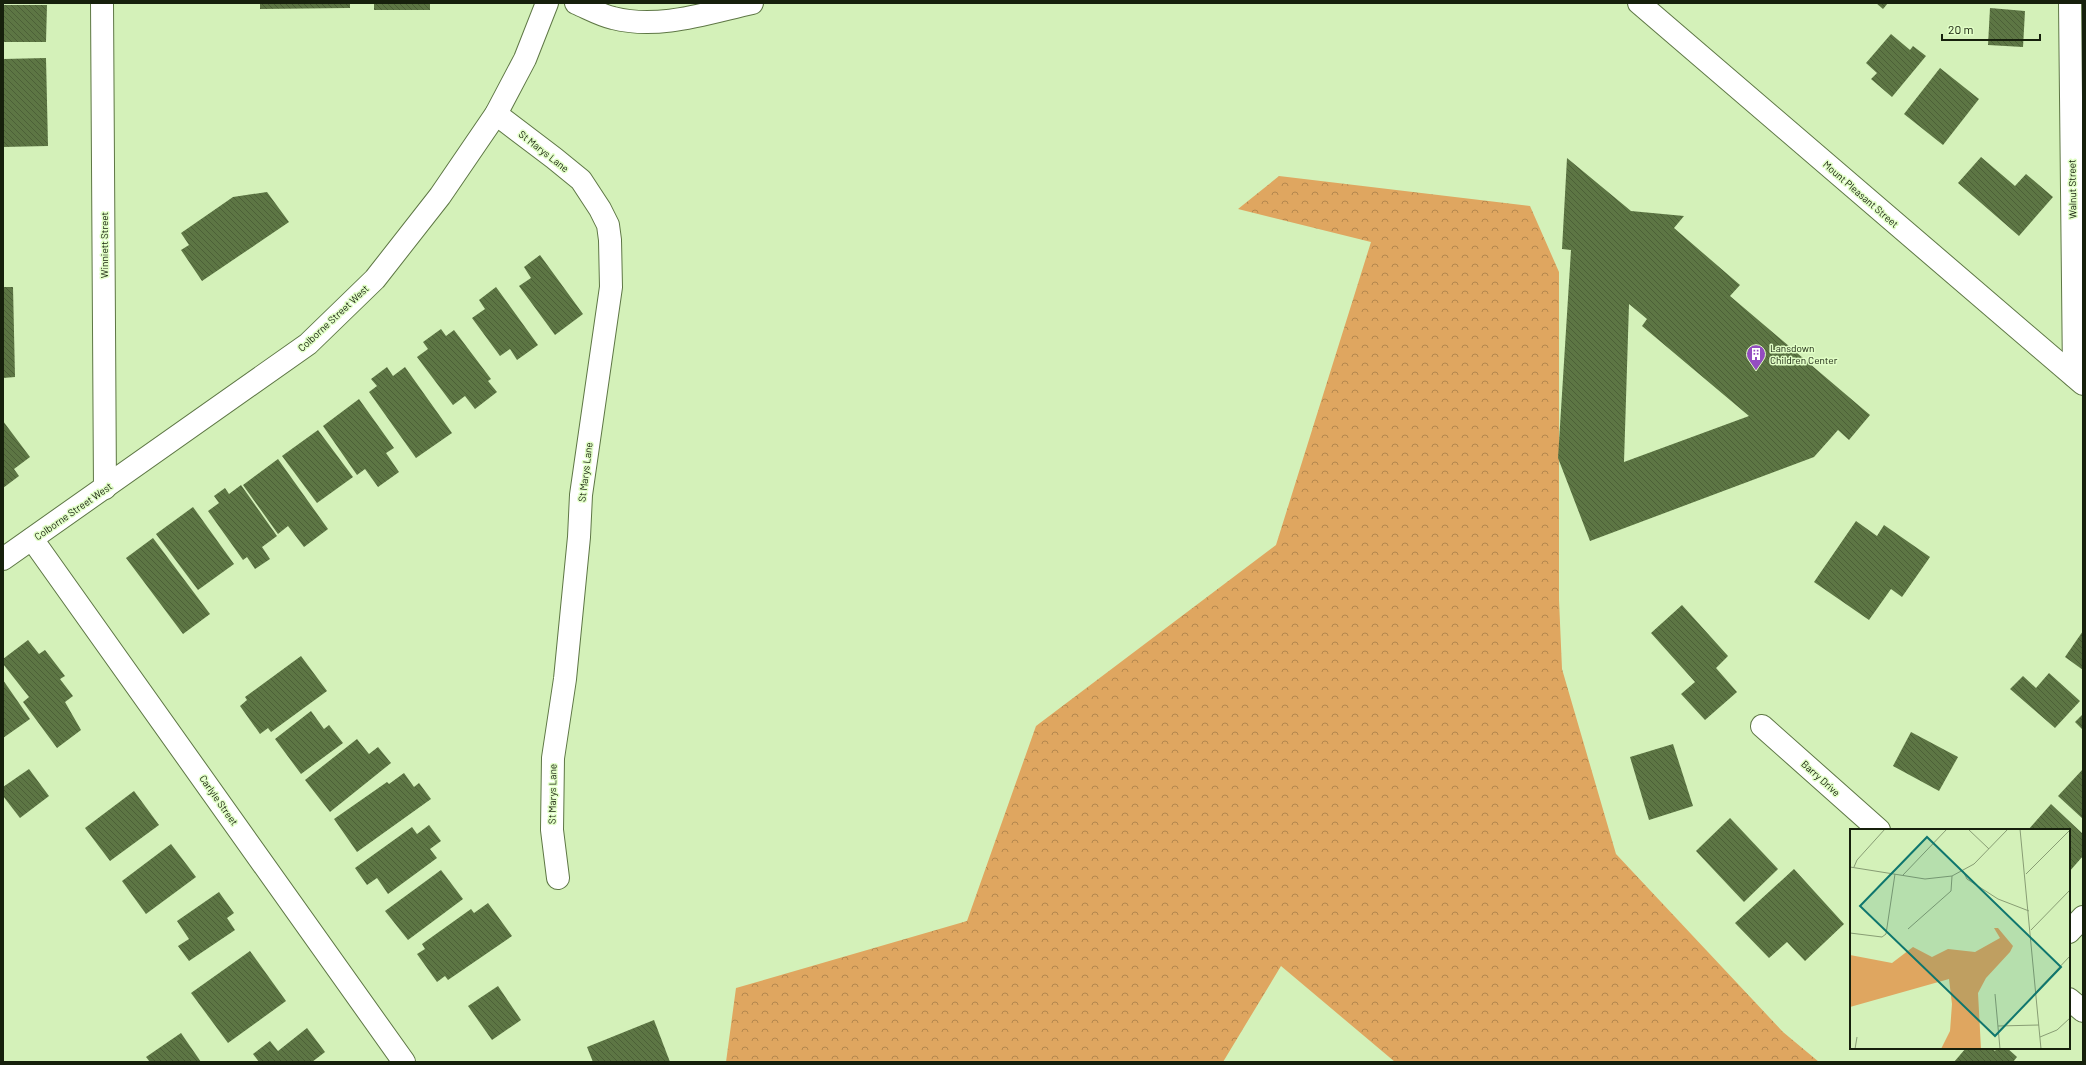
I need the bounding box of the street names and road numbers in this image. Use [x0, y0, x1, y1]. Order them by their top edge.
street label: St Marys Lane [517, 128, 571, 174]
street label: Mount Pleasant Street [1821, 158, 1901, 230]
street label: Walnut Street [2065, 159, 2079, 219]
street label: Winniett Street [98, 211, 110, 278]
street label: Colborne Street West [295, 282, 371, 354]
street label: St Marys Lane [575, 441, 595, 503]
street label: Colborne Street West [32, 479, 115, 542]
street label: Barry Drive [1799, 758, 1843, 798]
street label: St Marys Lane [545, 764, 559, 824]
street label: Carlyle Street [197, 773, 241, 828]

